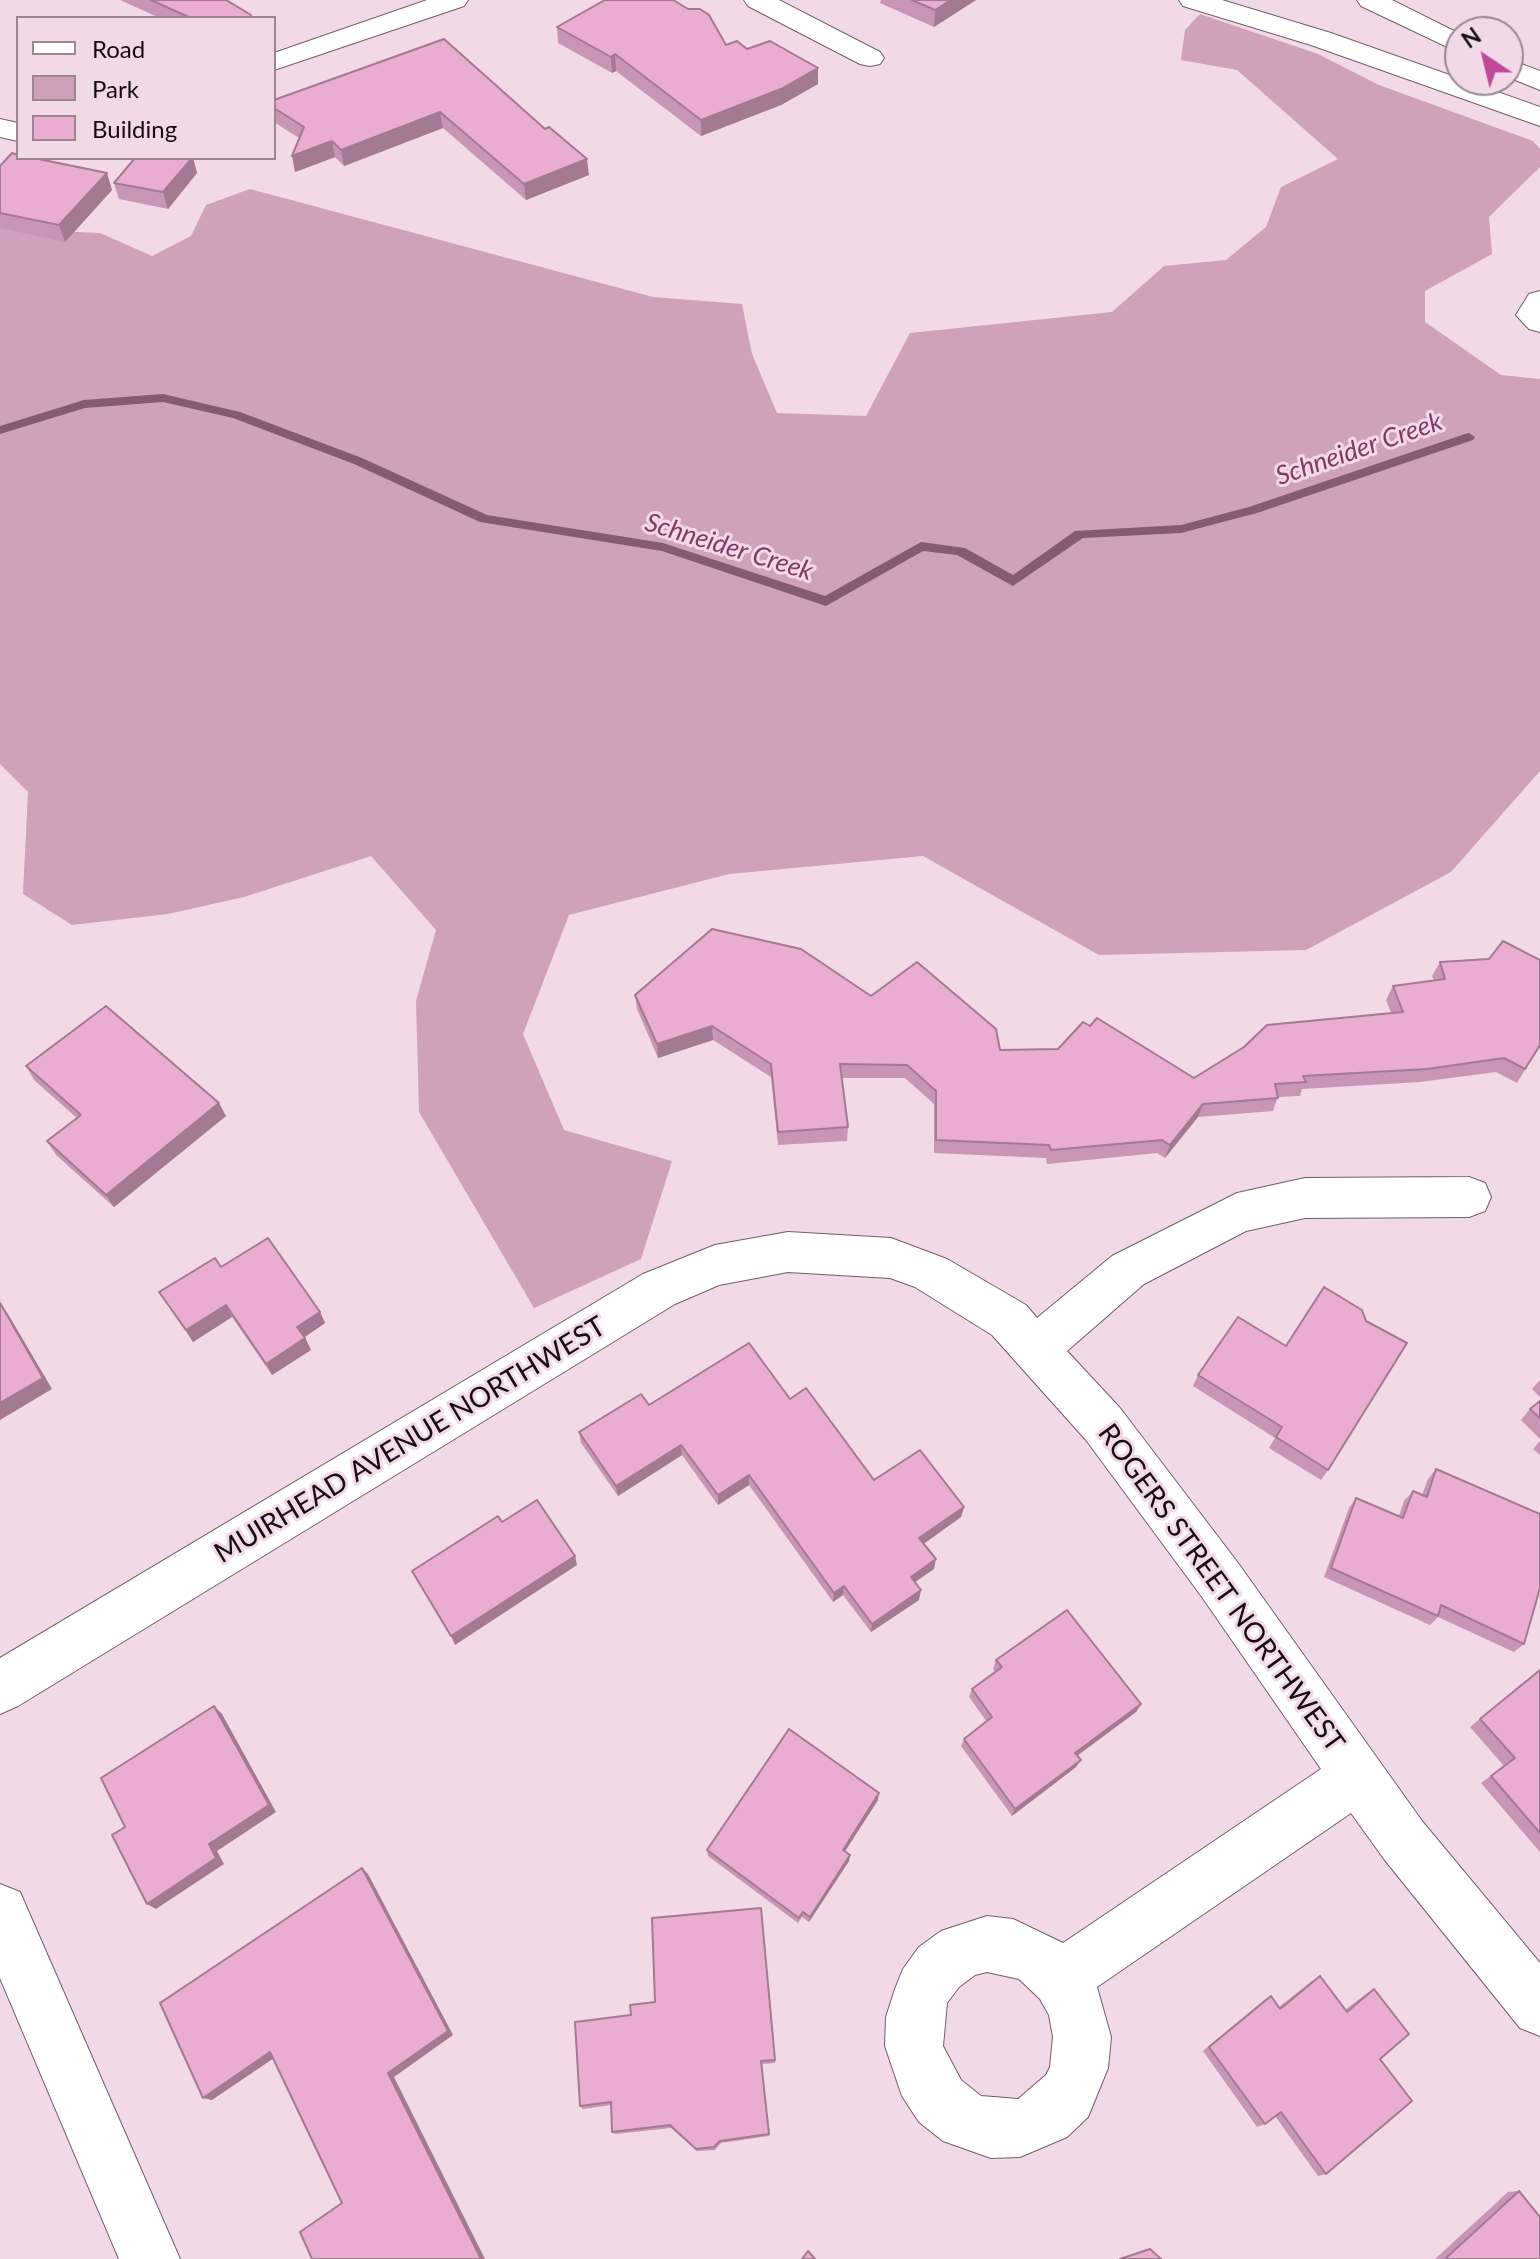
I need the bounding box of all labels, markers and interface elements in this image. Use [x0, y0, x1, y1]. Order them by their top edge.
legend [16, 16, 276, 160]
north arrow [1444, 16, 1524, 96]
text: N [1456, 22, 1486, 53]
text: Road [92, 34, 145, 63]
text: Park [92, 74, 139, 103]
text: Building [92, 114, 177, 143]
water label: Schneider Creek [1272, 406, 1446, 492]
water label: Schneider Creek [641, 507, 817, 587]
street label: MUIRHEAD AVENUE NORTHWEST [208, 1310, 612, 1570]
street label: ROGERS STREET NORTHWEST [1091, 1418, 1351, 1758]

